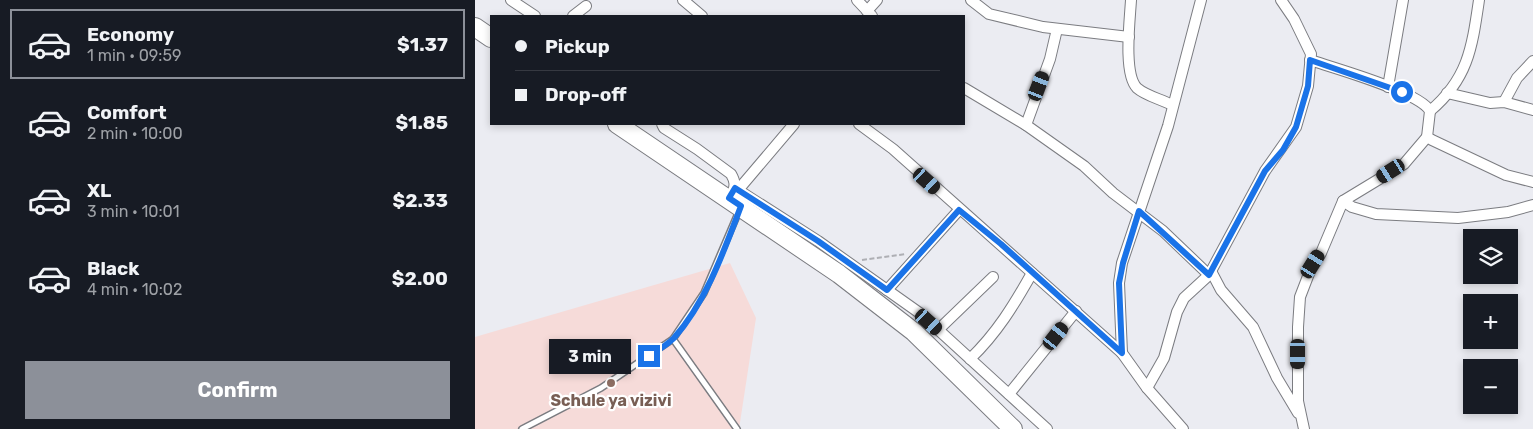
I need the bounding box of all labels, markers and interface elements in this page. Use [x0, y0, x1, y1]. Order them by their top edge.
icon: car [27, 22, 72, 67]
text: Economy [87, 23, 174, 46]
text: $1.37 [397, 33, 448, 56]
text: Pickup [545, 35, 610, 58]
text: 1 min · 09:59 [87, 46, 181, 65]
car [1026, 69, 1051, 103]
route start [1391, 81, 1413, 103]
text: Drop-off [545, 83, 627, 106]
icon: car [27, 100, 72, 145]
text: Comfort [87, 101, 167, 124]
text: $1.85 [395, 111, 448, 134]
text: 2 min · 10:00 [87, 124, 183, 143]
car [1374, 157, 1407, 185]
car [910, 165, 943, 197]
icon: car [27, 178, 72, 223]
text: XL [87, 179, 111, 202]
text: $2.33 [393, 189, 448, 212]
text: 3 min · 10:01 [87, 202, 180, 221]
map controls [1463, 229, 1518, 414]
button: layers [1463, 229, 1518, 284]
car [1298, 247, 1327, 281]
icon: car [27, 256, 72, 301]
text: Black [87, 257, 139, 280]
text: $2.00 [392, 267, 448, 290]
text: 4 min · 10:02 [87, 280, 182, 299]
button: + [1463, 294, 1518, 349]
car [912, 306, 945, 338]
car [1040, 320, 1071, 352]
callout: 3 min [549, 338, 631, 374]
car [1290, 339, 1305, 369]
route end [638, 345, 660, 367]
text: 3 min [568, 347, 612, 366]
button: − [1463, 359, 1518, 414]
button: Confirm [25, 361, 450, 419]
marker: Schule ya vizivi [605, 377, 617, 389]
place label: Schule ya vizivi [550, 391, 672, 410]

